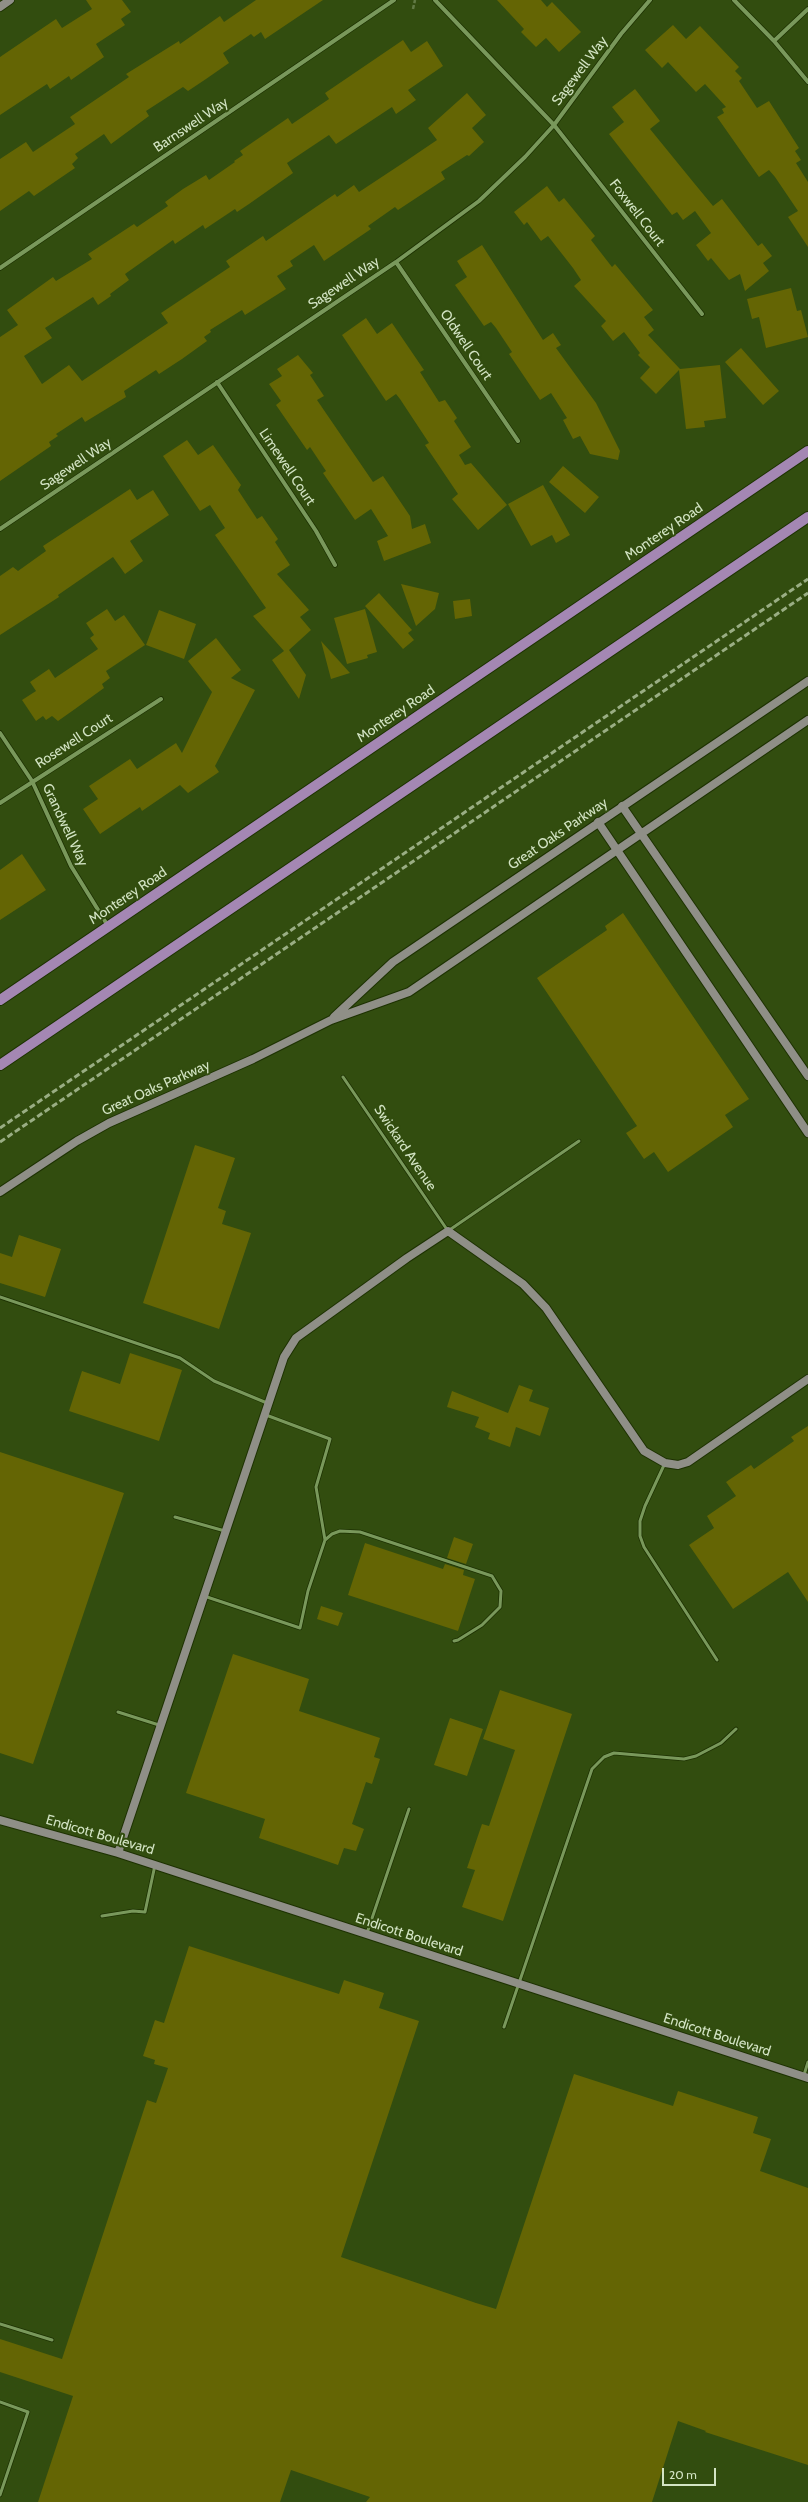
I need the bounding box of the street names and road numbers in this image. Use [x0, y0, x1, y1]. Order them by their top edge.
street label: Sagewell Way [549, 33, 611, 109]
street label: Barnswell Way [151, 94, 231, 156]
street label: Foxwell Court [606, 176, 668, 250]
street label: Sagewell Way [305, 253, 383, 313]
street label: Oldwell Court [436, 307, 496, 383]
street label: Limewell Court [255, 425, 319, 509]
street label: Sagewell Way [37, 434, 115, 494]
street label: Monterey Road [622, 500, 706, 564]
street label: Monterey Road [354, 682, 438, 746]
street label: Rosewell Court [32, 710, 116, 772]
street label: Grandwell Way [39, 781, 91, 869]
street label: Great Oaks Parkway [505, 794, 611, 874]
street label: Monterey Road [86, 864, 170, 928]
street label: Great Oaks Parkway [99, 1057, 213, 1119]
street label: Swickard Avenue [370, 1102, 440, 1194]
street label: Endicott Boulevard [44, 1812, 156, 1858]
street label: Endicott Boulevard [353, 1910, 465, 1960]
street label: Endicott Boulevard [661, 2010, 773, 2060]

